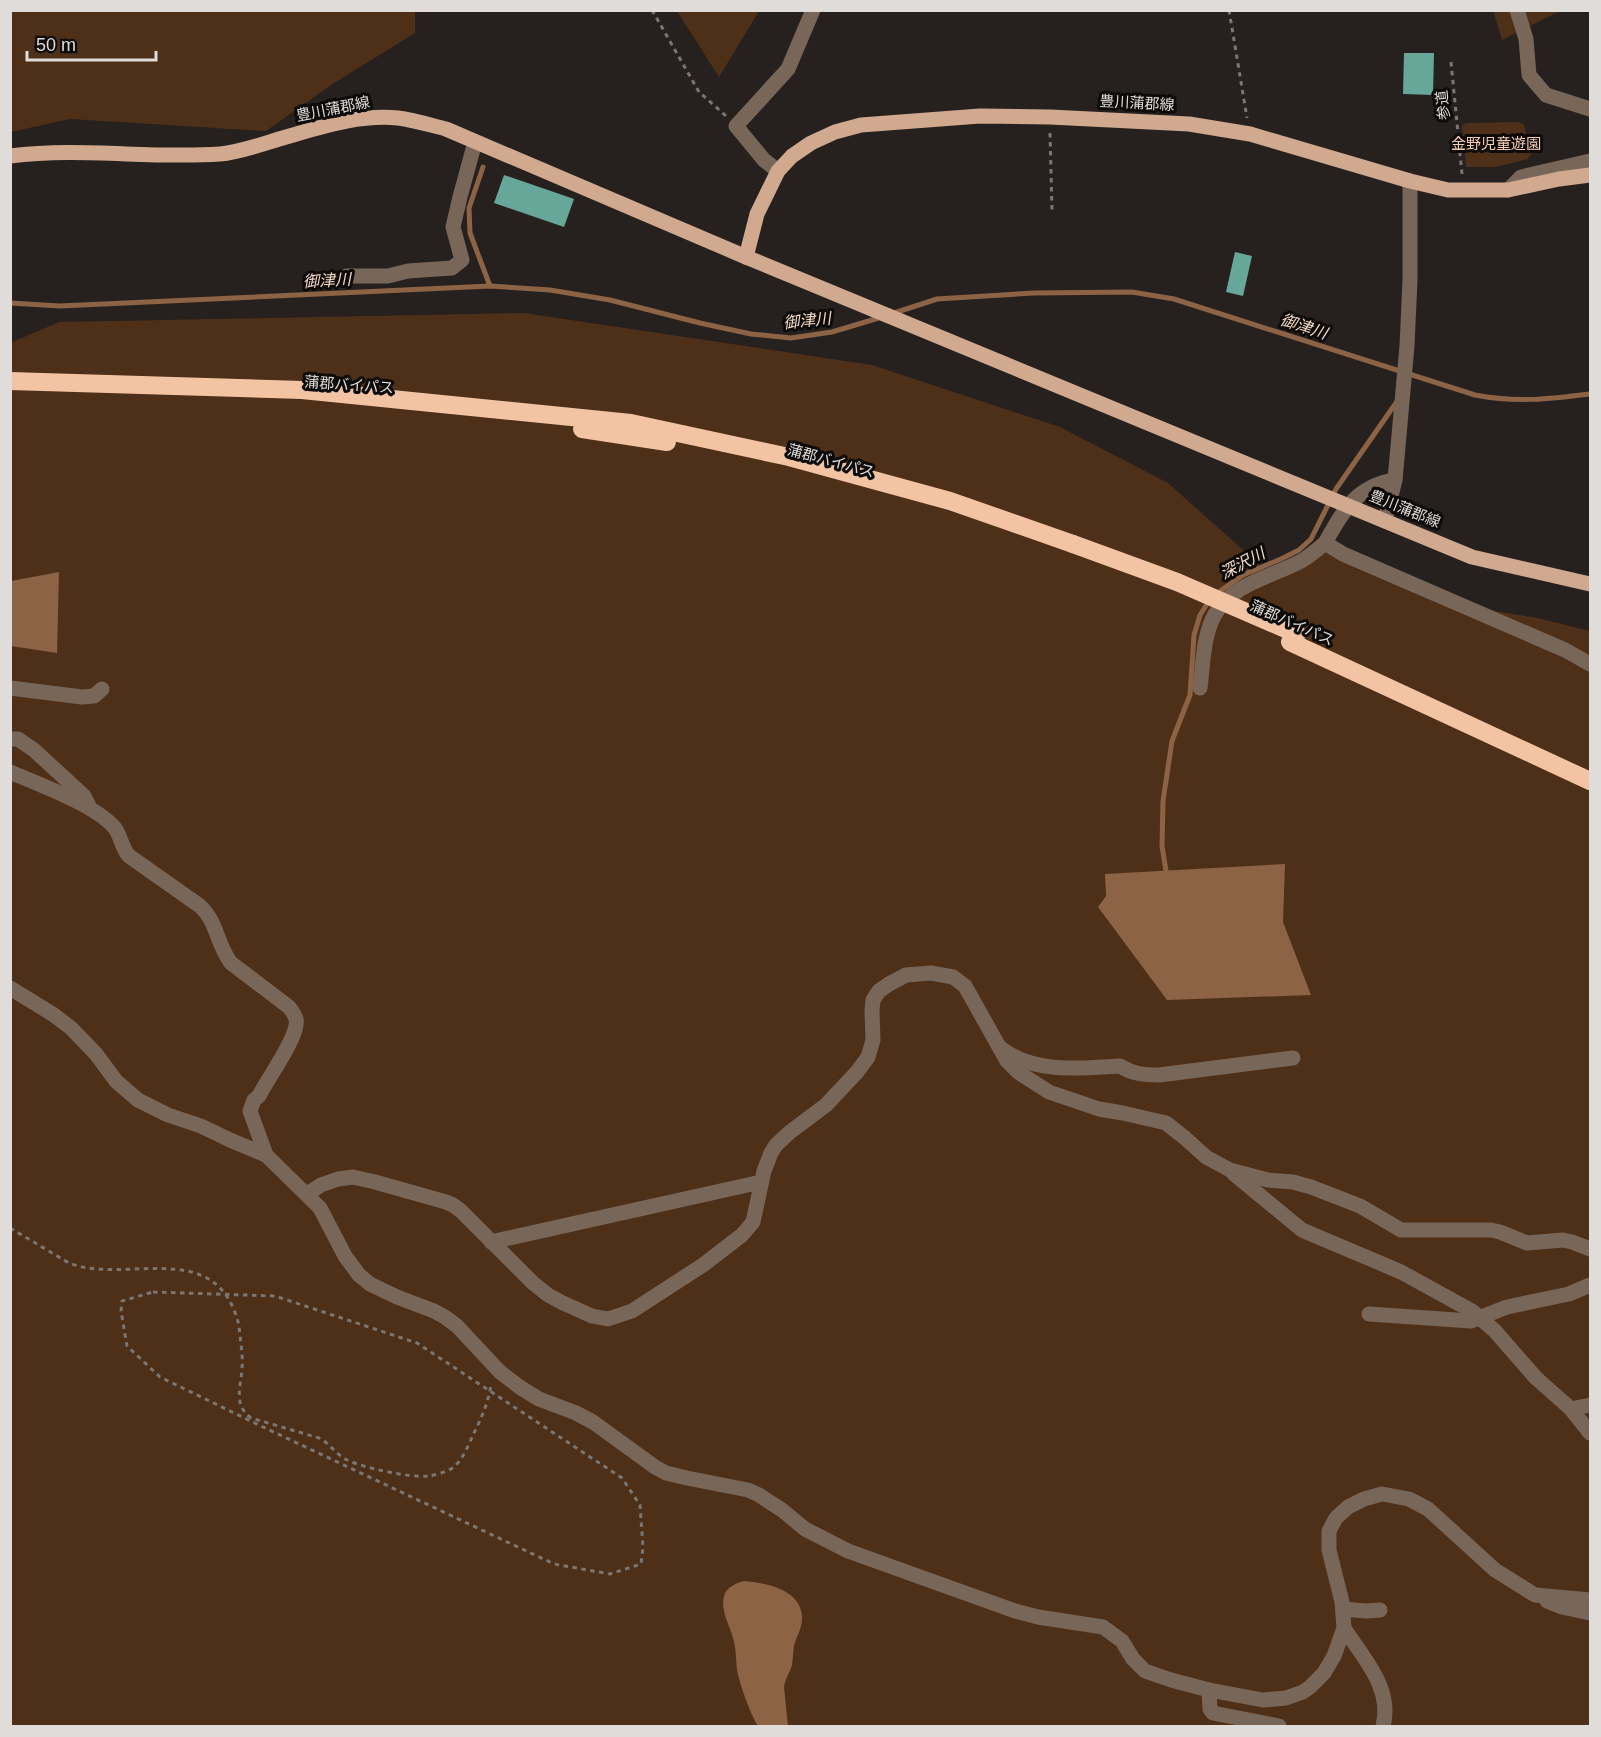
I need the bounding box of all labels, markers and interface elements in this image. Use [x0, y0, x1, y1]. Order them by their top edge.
scale bar [27, 24, 156, 62]
text: 50 m [36, 35, 76, 55]
street label: 参道 [1432, 89, 1453, 121]
street label: 豊川蒲郡線 [1099, 92, 1175, 113]
street label: 豊川蒲郡線 [294, 93, 371, 124]
park label: 金野児童遊園 [1451, 135, 1541, 152]
water label: 御津川 [303, 271, 353, 290]
water label: 御津川 [782, 309, 834, 331]
water label: 御津川 [1278, 311, 1331, 343]
street label: 蒲郡バイパス [304, 373, 394, 396]
street label: 蒲郡バイパス [786, 441, 877, 480]
street label: 豊川蒲郡線 [1367, 487, 1443, 530]
water label: 深沢川 [1217, 544, 1269, 582]
street label: 蒲郡バイパス [1248, 597, 1337, 649]

